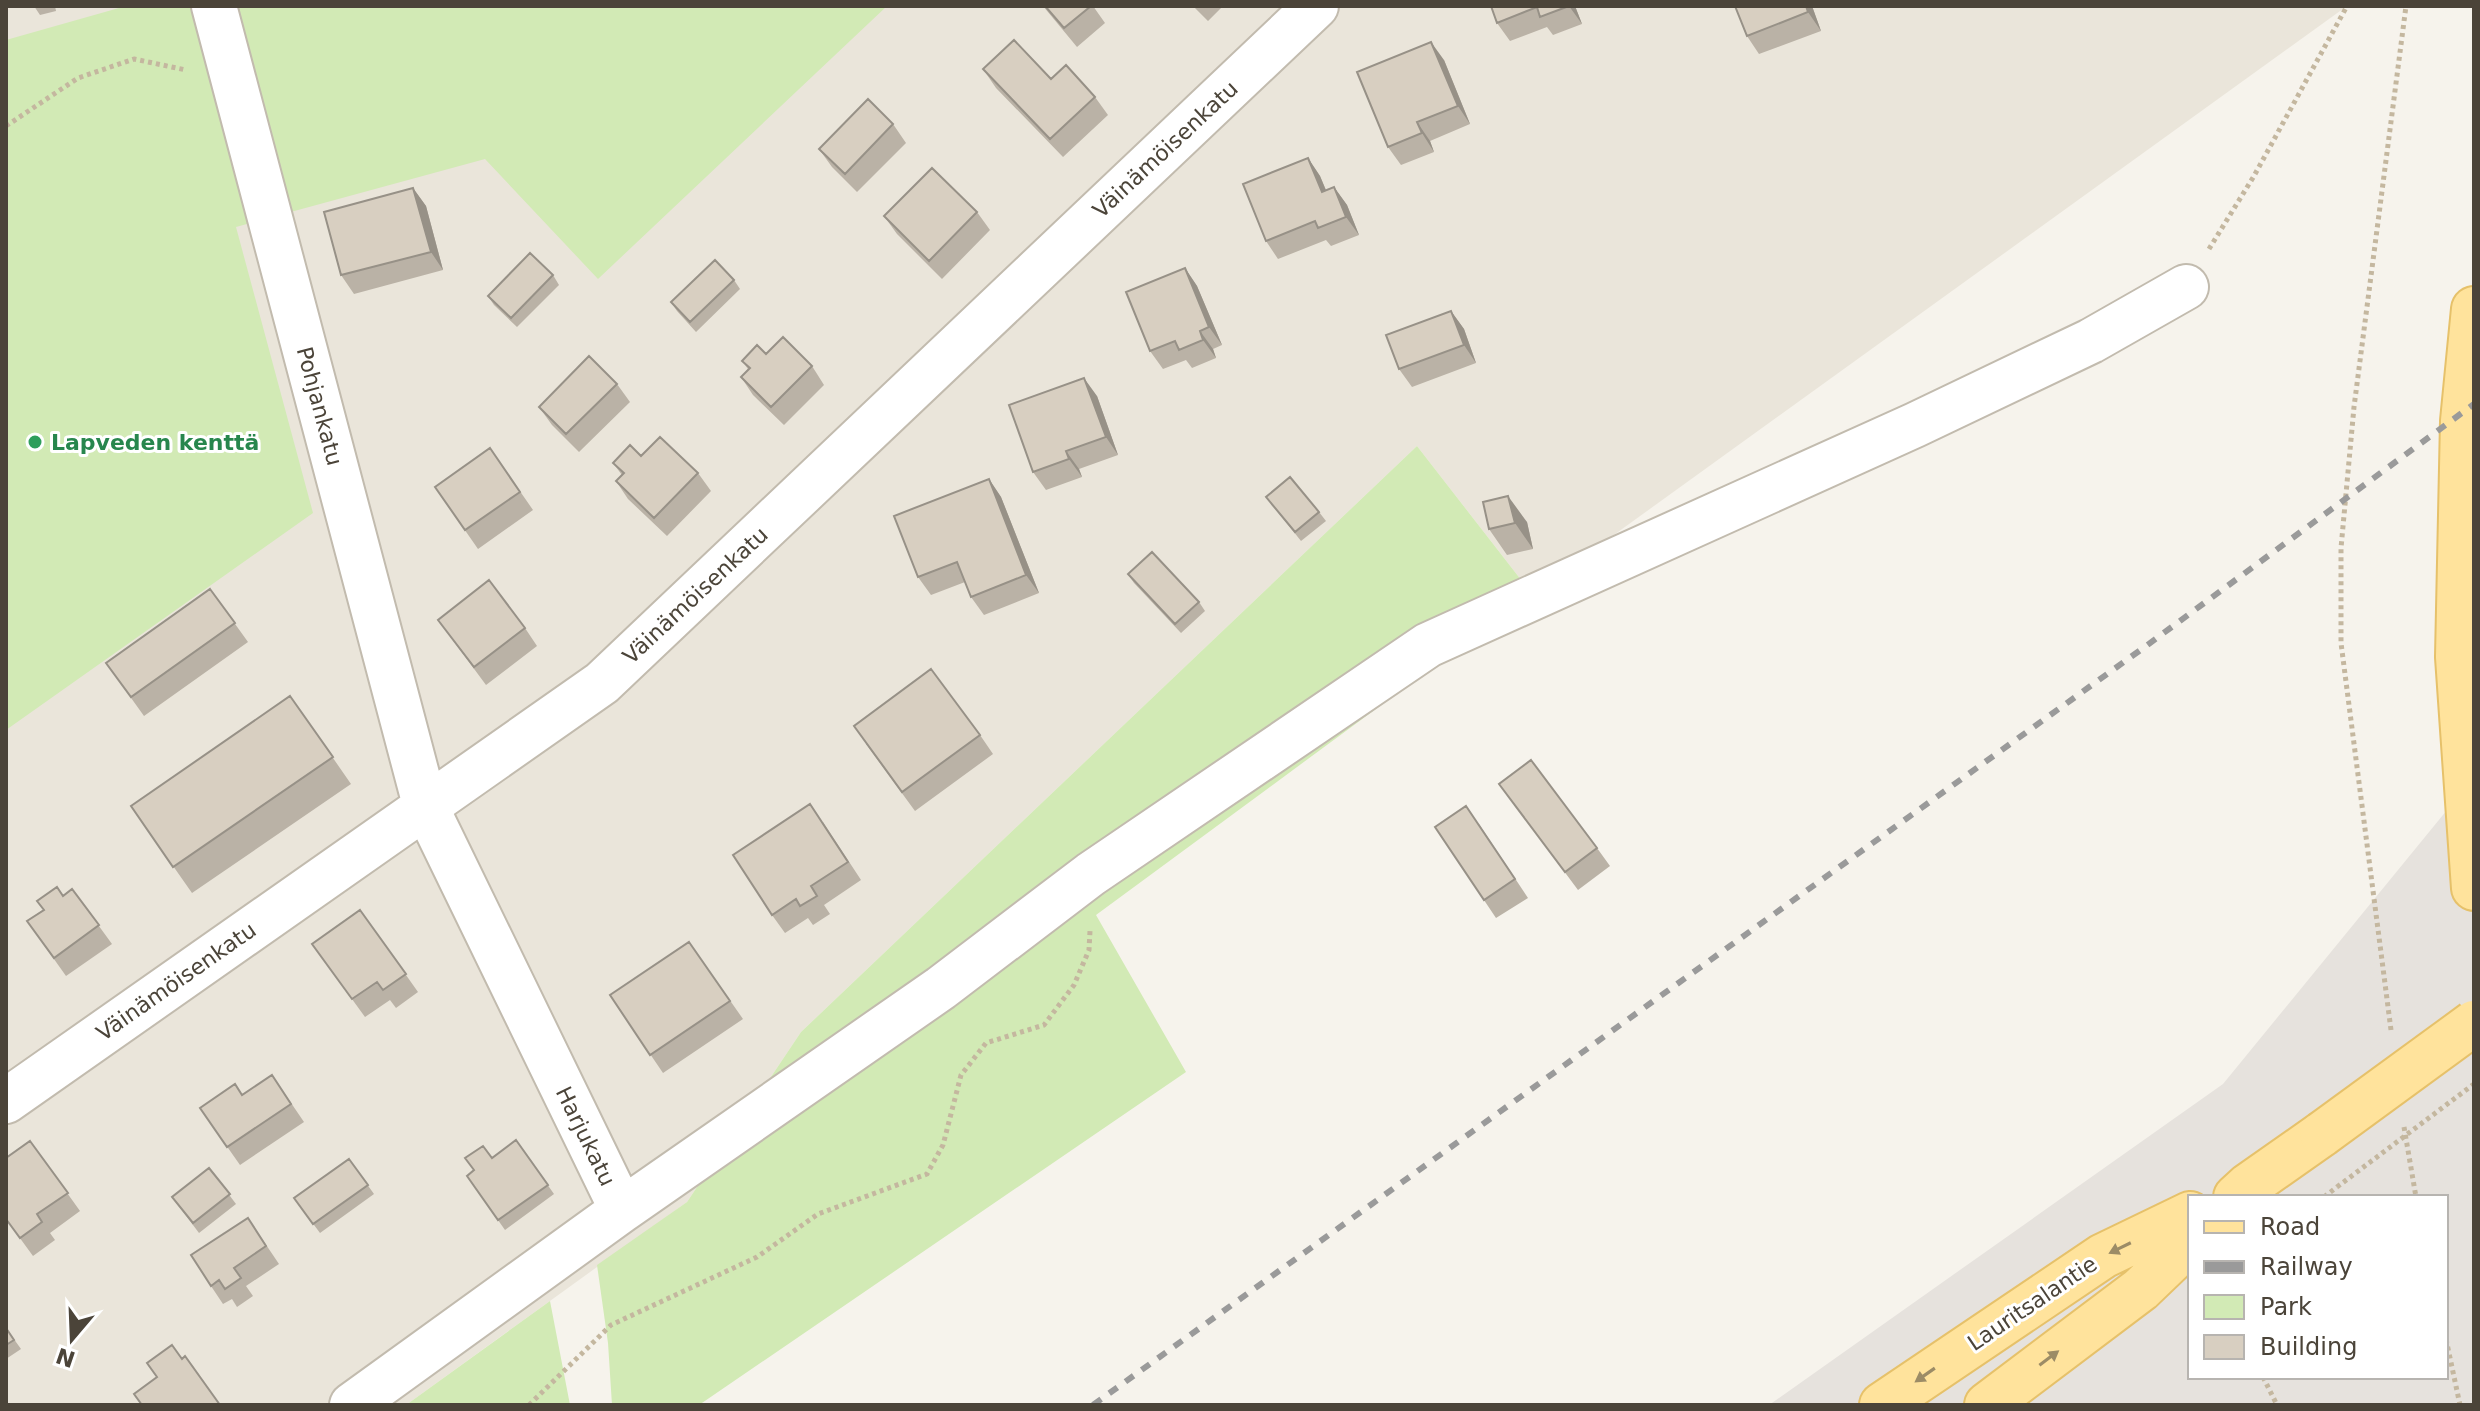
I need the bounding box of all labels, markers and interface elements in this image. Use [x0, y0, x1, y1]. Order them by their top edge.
street label: Väinämöisenkatu [1088, 76, 1243, 223]
street label: Pohjankatu [292, 344, 347, 468]
place label: Lapveden kenttä [51, 430, 259, 455]
marker: Lapveden kenttä [26, 433, 44, 451]
street label: Väinämöisenkatu [618, 522, 773, 669]
street label: Väinämöisenkatu [92, 917, 261, 1046]
street label: Harjukatu [551, 1082, 620, 1190]
legend [2188, 1195, 2448, 1379]
text: Road [2260, 1213, 2320, 1241]
one-way arrow [2108, 1241, 2131, 1255]
street label: Lauritsalantie [1963, 1251, 2102, 1356]
text: Railway [2260, 1253, 2353, 1281]
text: Park [2260, 1293, 2312, 1321]
north arrow [32, 1299, 112, 1379]
text: Building [2260, 1333, 2357, 1361]
text: N [53, 1343, 78, 1372]
one-way arrow [2039, 1351, 2059, 1367]
one-way arrow [1915, 1367, 1936, 1382]

